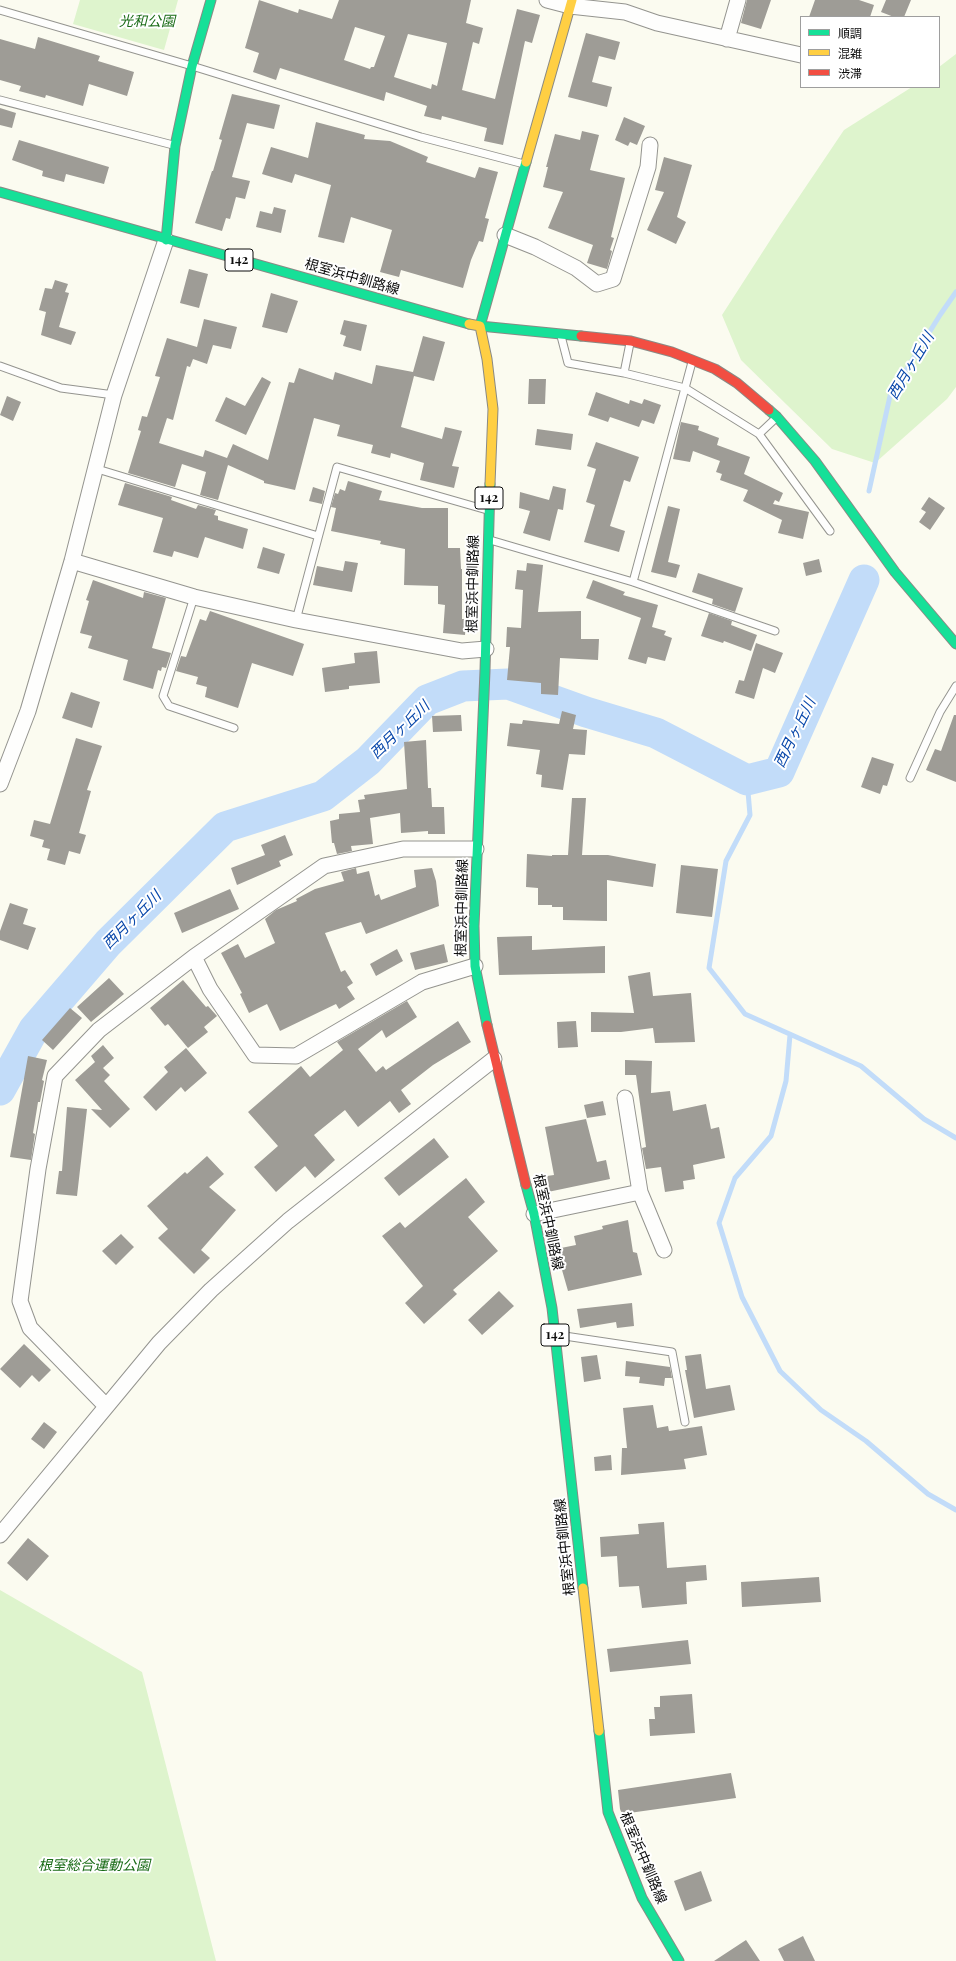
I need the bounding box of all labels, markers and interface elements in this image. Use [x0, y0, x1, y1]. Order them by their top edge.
park label: 光和公園 [119, 14, 175, 30]
legend [800, 16, 940, 88]
text: 順調 [838, 25, 862, 41]
text: 混雑 [838, 45, 862, 61]
text: 渋滞 [838, 65, 862, 81]
road number: 142 [225, 249, 253, 271]
street label: 根室浜中釧路線 [303, 255, 401, 299]
water label: 西月ヶ丘川 [884, 329, 938, 403]
road number: 142 [475, 487, 503, 509]
street label: 根室浜中釧路線 [464, 535, 482, 633]
water label: 西月ヶ丘川 [770, 695, 820, 771]
water label: 西月ヶ丘川 [367, 697, 433, 763]
street label: 根室浜中釧路線 [453, 859, 471, 957]
water label: 西月ヶ丘川 [99, 887, 165, 953]
street label: 根室浜中釧路線 [530, 1172, 566, 1272]
road number: 142 [541, 1324, 569, 1346]
street label: 根室浜中釧路線 [552, 1497, 578, 1597]
street label: 根室浜中釧路線 [616, 1810, 670, 1906]
park label: 根室総合運動公園 [38, 1858, 150, 1874]

